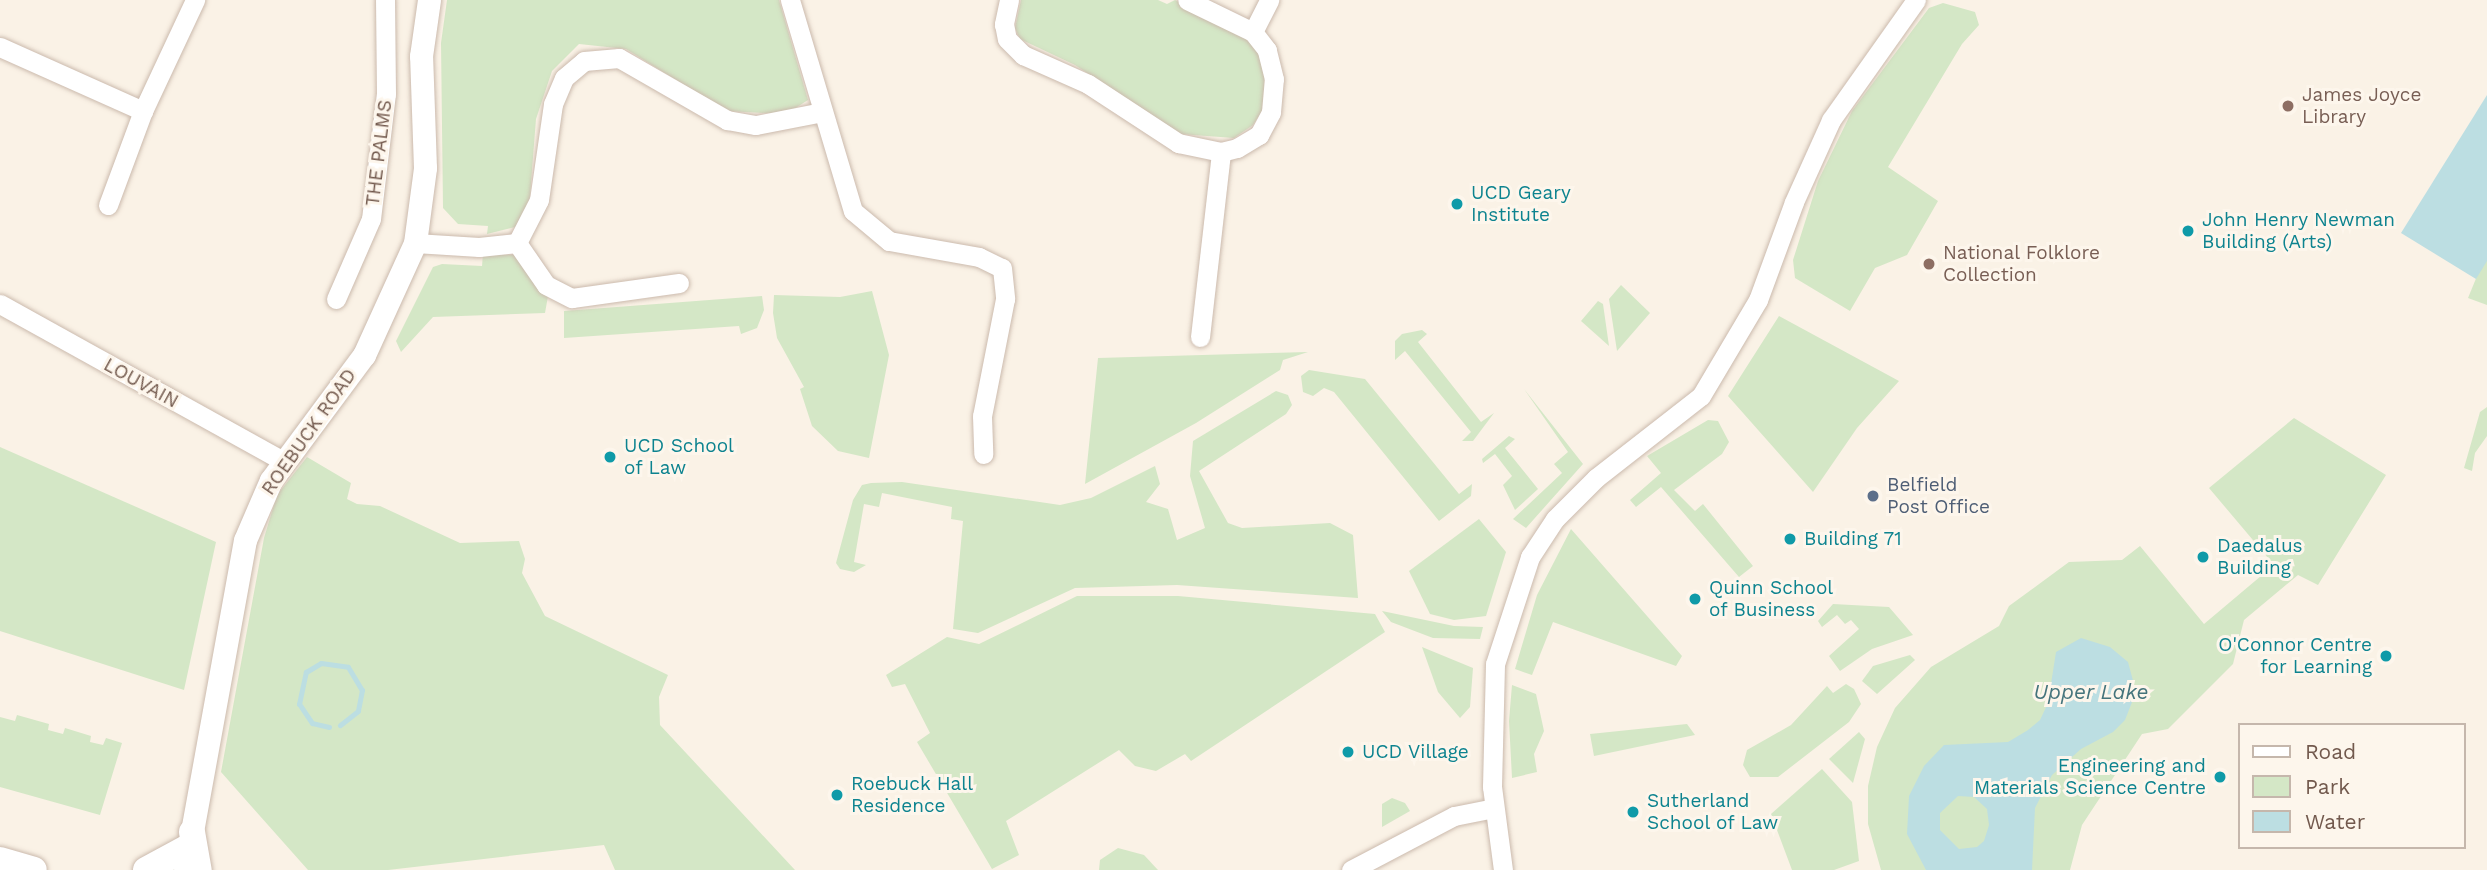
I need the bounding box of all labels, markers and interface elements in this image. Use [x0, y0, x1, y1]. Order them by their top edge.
place label: James Joyce Library [2302, 84, 2422, 128]
marker: James Joyce Library [2280, 98, 2296, 114]
street label: THE PALMS [361, 99, 397, 207]
place label: UCD Geary Institute [1471, 182, 1571, 226]
marker: UCD Geary Institute [1449, 196, 1465, 212]
place label: John Henry Newman Building (Arts) [2202, 209, 2396, 253]
marker: John Henry Newman Building (Arts) [2180, 223, 2196, 239]
place label: National Folklore Collection [1943, 242, 2101, 286]
marker: National Folklore Collection [1921, 256, 1937, 272]
street label: LOUVAIN [100, 353, 182, 413]
street label: ROEBUCK ROAD [257, 364, 361, 500]
place label: UCD School of Law [624, 435, 734, 479]
marker: UCD School of Law [602, 449, 618, 465]
place label: Belfield Post Office [1887, 474, 1990, 518]
marker: Belfield Post Office [1865, 488, 1881, 504]
place label: Building 71 [1804, 528, 1902, 550]
marker: Building 71 [1782, 531, 1798, 547]
place label: Daedalus Building [2217, 535, 2303, 579]
marker: Daedalus Building [2195, 549, 2211, 565]
place label: Quinn School of Business [1709, 577, 1833, 621]
marker: Quinn School of Business [1687, 591, 1703, 607]
place label: O'Connor Centre for Learning [2218, 634, 2372, 678]
marker: O'Connor Centre for Learning [2378, 648, 2394, 664]
water label: Upper Lake [2033, 679, 2149, 705]
legend [2238, 723, 2466, 849]
text: Road [2305, 739, 2356, 764]
place label: UCD Village [1362, 741, 1469, 763]
marker: UCD Village [1340, 744, 1356, 760]
place label: Engineering and Materials Science Centre [1974, 755, 2206, 799]
marker: Engineering and Materials Science Centre [2212, 769, 2228, 785]
place label: Roebuck Hall Residence [851, 773, 973, 817]
text: Park [2305, 774, 2350, 799]
marker: Roebuck Hall Residence [829, 787, 845, 803]
place label: Sutherland School of Law [1647, 790, 1780, 834]
marker: Sutherland School of Law [1625, 804, 1641, 820]
text: Water [2305, 809, 2365, 834]

